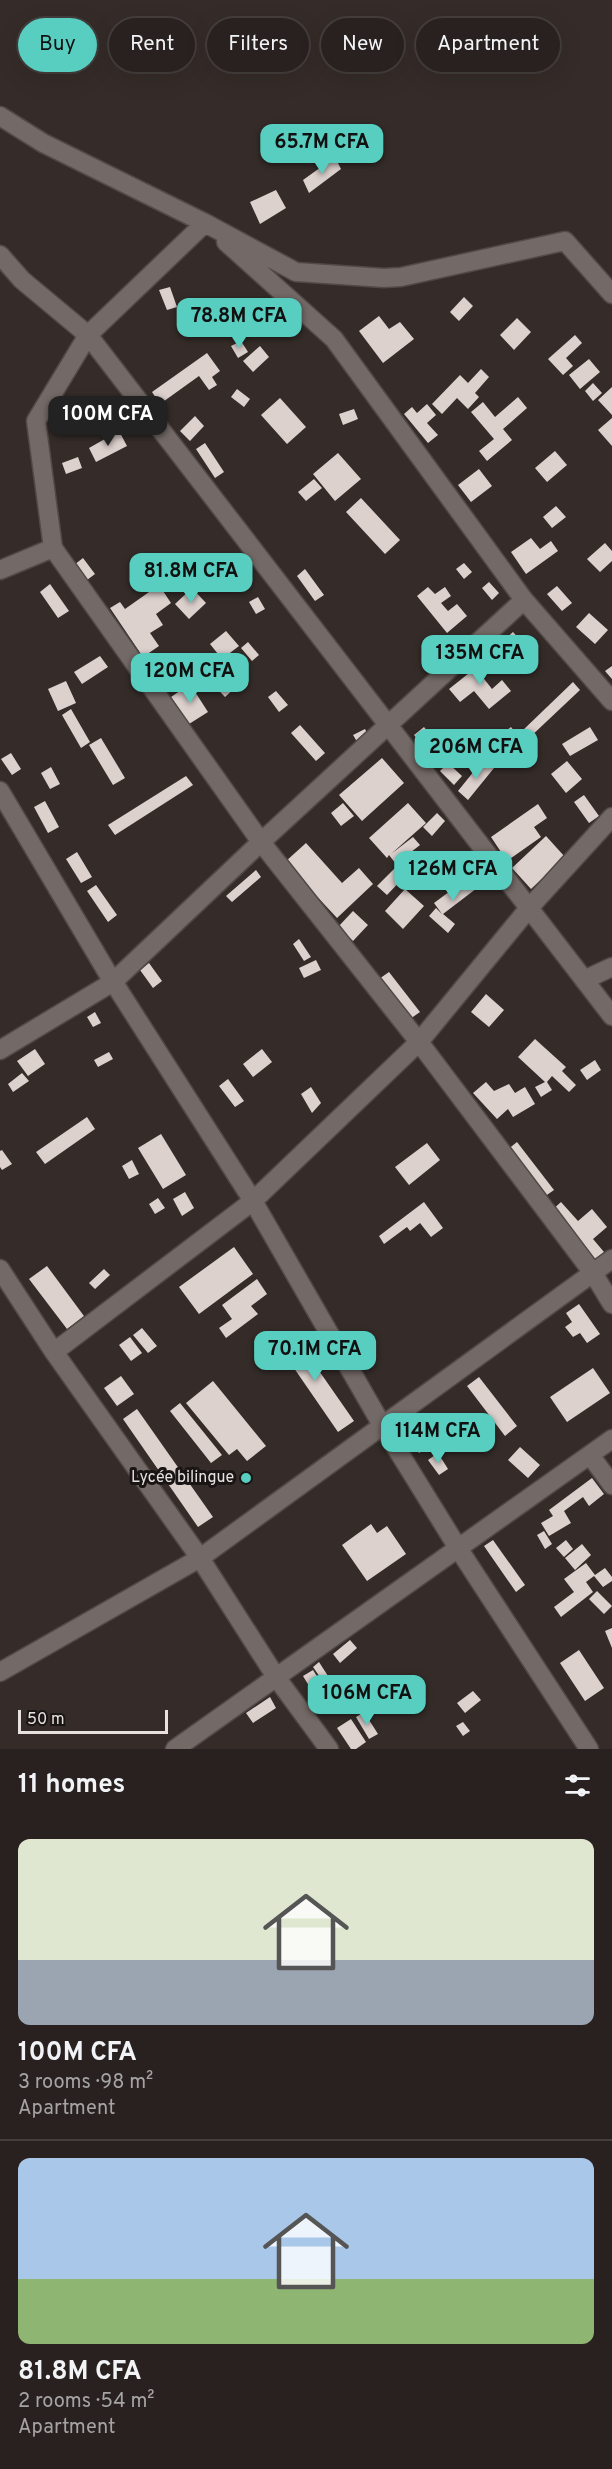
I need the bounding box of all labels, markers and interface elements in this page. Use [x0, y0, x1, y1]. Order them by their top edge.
chip: Buy [18, 18, 97, 72]
chip: Rent [109, 18, 195, 72]
chip: Filters [207, 18, 309, 72]
chip: New [321, 18, 404, 72]
chip: Apartment [416, 18, 560, 72]
pin: 65.7M CFA [253, 124, 391, 175]
text: 65.7M CFA [274, 130, 370, 156]
pin: 78.8M CFA [170, 298, 308, 349]
text: 78.8M CFA [191, 304, 287, 330]
pin: 100M CFA [46, 396, 170, 447]
text: 100M CFA [62, 402, 154, 428]
pin: 81.8M CFA [122, 553, 260, 604]
text: 81.8M CFA [143, 559, 239, 585]
pin: 135M CFA [418, 635, 542, 686]
text: 135M CFA [435, 641, 525, 667]
pin: 120M CFA [128, 653, 252, 704]
text: 120M CFA [145, 659, 235, 685]
pin: 206M CFA [414, 729, 538, 780]
text: 206M CFA [429, 735, 523, 761]
pin: 126M CFA [391, 851, 515, 902]
text: 126M CFA [408, 857, 498, 883]
pin: 70.1M CFA [246, 1331, 384, 1382]
text: 70.1M CFA [268, 1337, 362, 1363]
pin: 114M CFA [376, 1413, 500, 1464]
text: 114M CFA [395, 1419, 481, 1445]
place label: Lycée bilingue [131, 1468, 234, 1488]
marker: Lycée bilingue [239, 1471, 253, 1485]
pin: 106M CFA [305, 1675, 429, 1726]
text: 106M CFA [322, 1681, 412, 1707]
scale bar [18, 1707, 168, 1734]
text: 50 m [27, 1710, 65, 1730]
text: 11 homes [18, 1769, 125, 1802]
icon: filters [561, 1769, 594, 1802]
icon: home [252, 1878, 360, 1986]
text: 100M CFA [18, 2037, 137, 2070]
text: 3 rooms · 98 m² [18, 2070, 153, 2096]
text: Apartment [18, 2096, 116, 2122]
icon: home [252, 2197, 360, 2305]
text: 81.8M CFA [18, 2356, 142, 2389]
text: 2 rooms · 54 m² [18, 2389, 155, 2415]
text: Apartment [18, 2415, 116, 2441]

